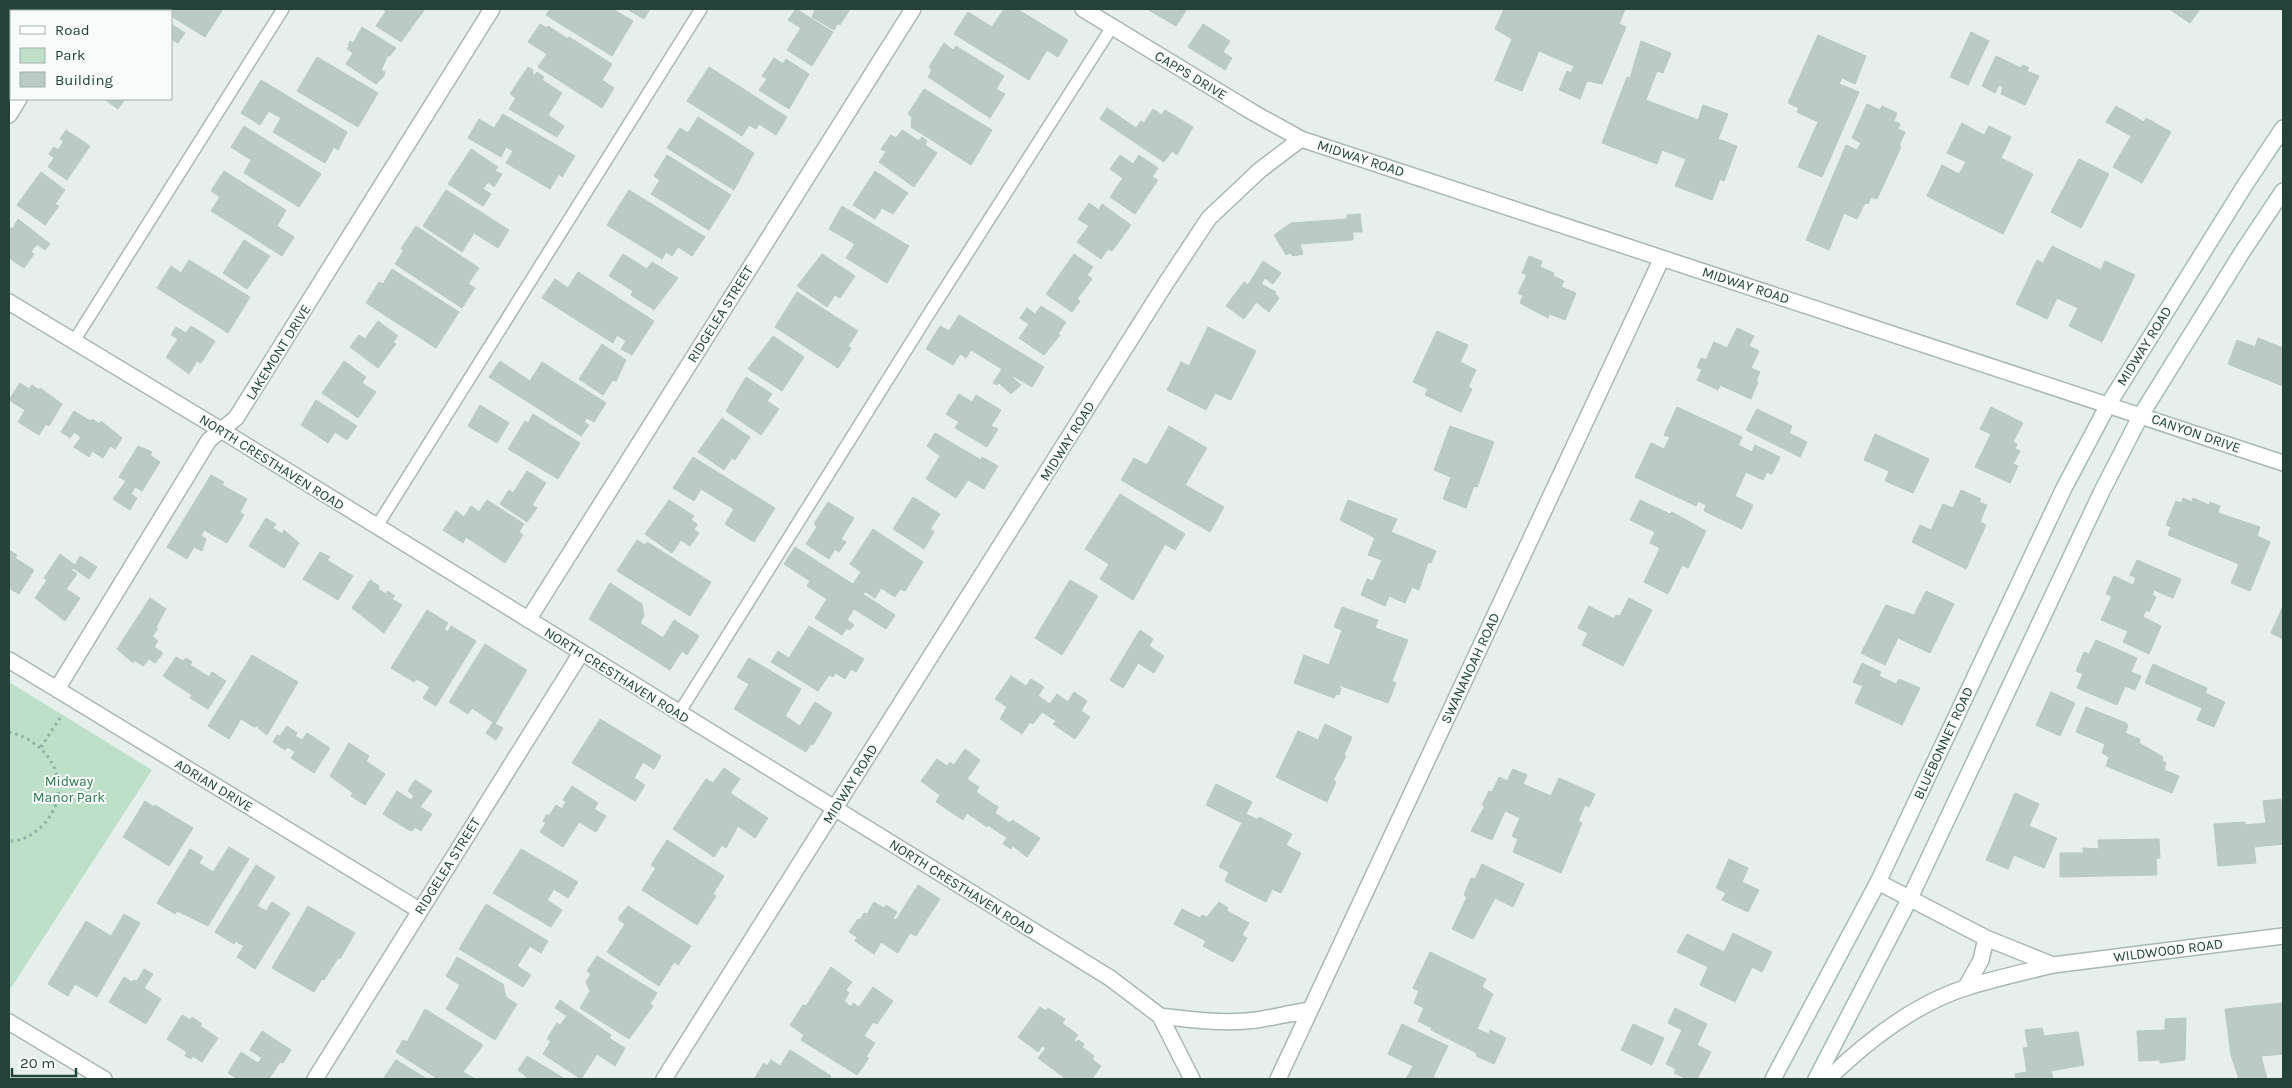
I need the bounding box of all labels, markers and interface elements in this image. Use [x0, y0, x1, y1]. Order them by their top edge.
legend [10, 10, 172, 100]
text: Road [55, 21, 90, 39]
text: Park [55, 46, 85, 64]
street label: CAPPS DRIVE [1151, 47, 1230, 104]
text: Building [55, 71, 113, 89]
street label: MIDWAY ROAD [1315, 136, 1407, 181]
street label: RIDGELEA STREET [684, 263, 757, 366]
street label: MIDWAY ROAD [1700, 263, 1792, 308]
street label: LAKEMONT DRIVE [242, 301, 315, 403]
street label: MIDWAY ROAD [2113, 303, 2176, 389]
street label: MIDWAY ROAD [1036, 398, 1099, 484]
street label: CANYON DRIVE [2149, 410, 2243, 457]
street label: NORTH CRESTHAVEN ROAD [196, 411, 347, 514]
street label: SWANANOAH ROAD [1437, 610, 1504, 726]
street label: NORTH CRESTHAVEN ROAD [541, 624, 692, 727]
street label: BLUEBONNET ROAD [1910, 684, 1977, 802]
street label: MIDWAY ROAD [819, 741, 882, 827]
street label: ADRIAN DRIVE [172, 755, 256, 815]
park label: Midway Manor Park [33, 773, 105, 806]
street label: RIDGELEA STREET [411, 815, 484, 918]
street label: NORTH CRESTHAVEN ROAD [886, 836, 1037, 939]
street label: WILDWOOD ROAD [2112, 935, 2224, 966]
scale bar [12, 1046, 76, 1078]
text: 20 m [20, 1054, 55, 1072]

